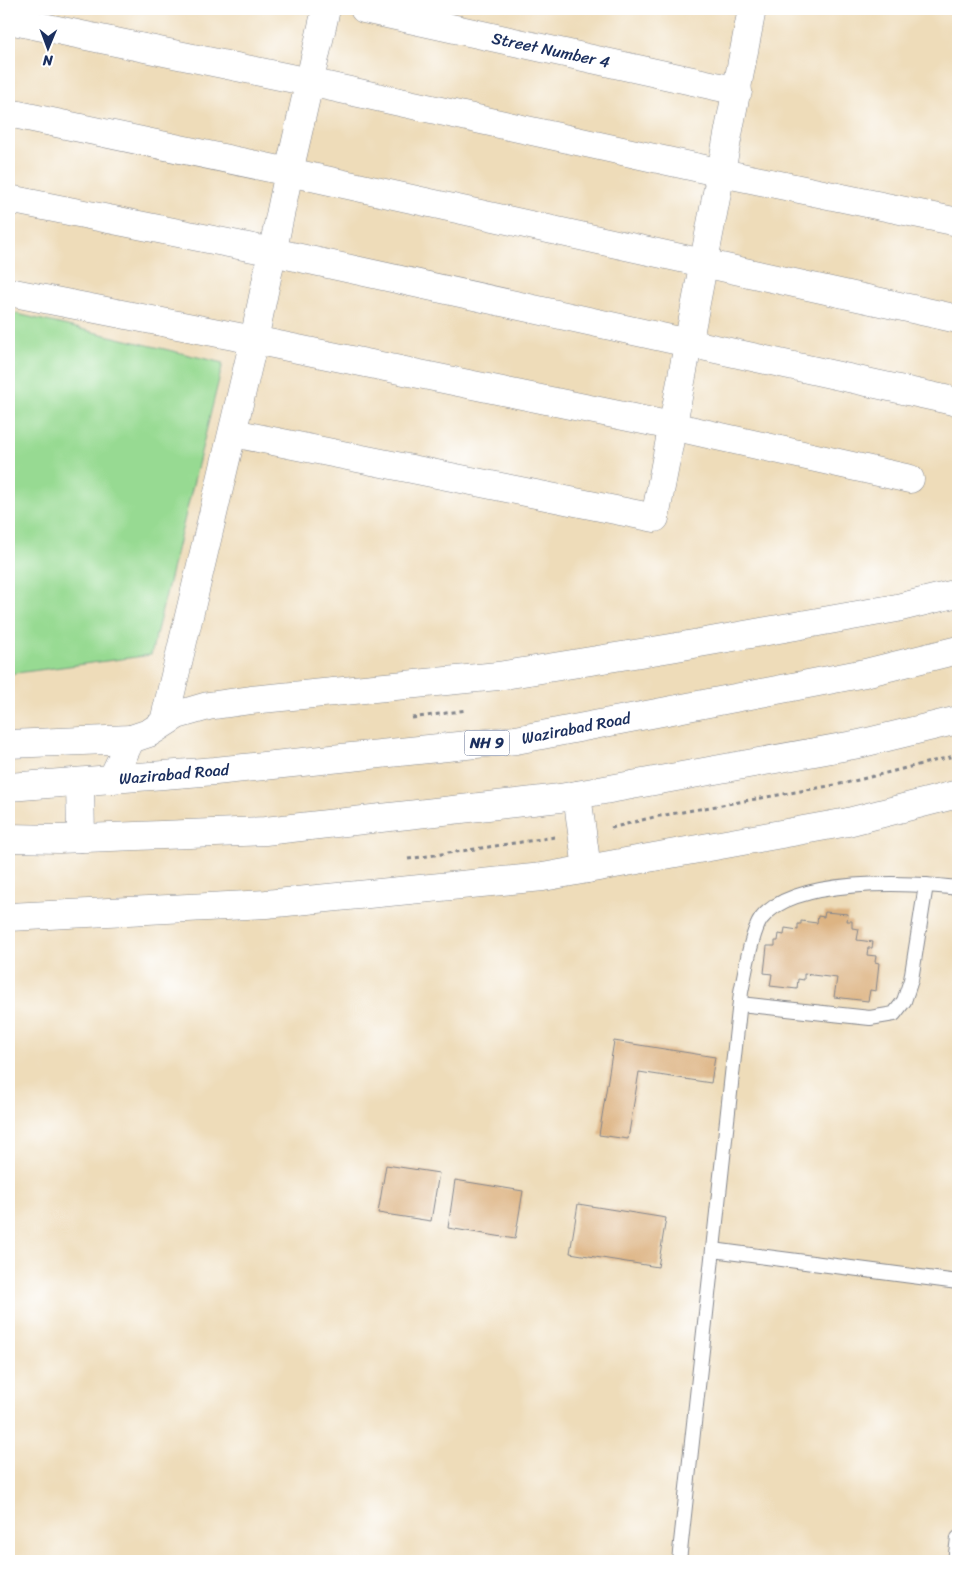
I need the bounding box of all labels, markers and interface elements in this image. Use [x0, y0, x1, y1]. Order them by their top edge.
north arrow [22, 22, 72, 72]
street label: Street Number 4 [489, 23, 613, 77]
text: N [42, 48, 54, 73]
street label: Wazirabad Road [519, 703, 635, 753]
road number: NH 9 [464, 730, 510, 756]
street label: Wazirabad Road [118, 755, 232, 793]

